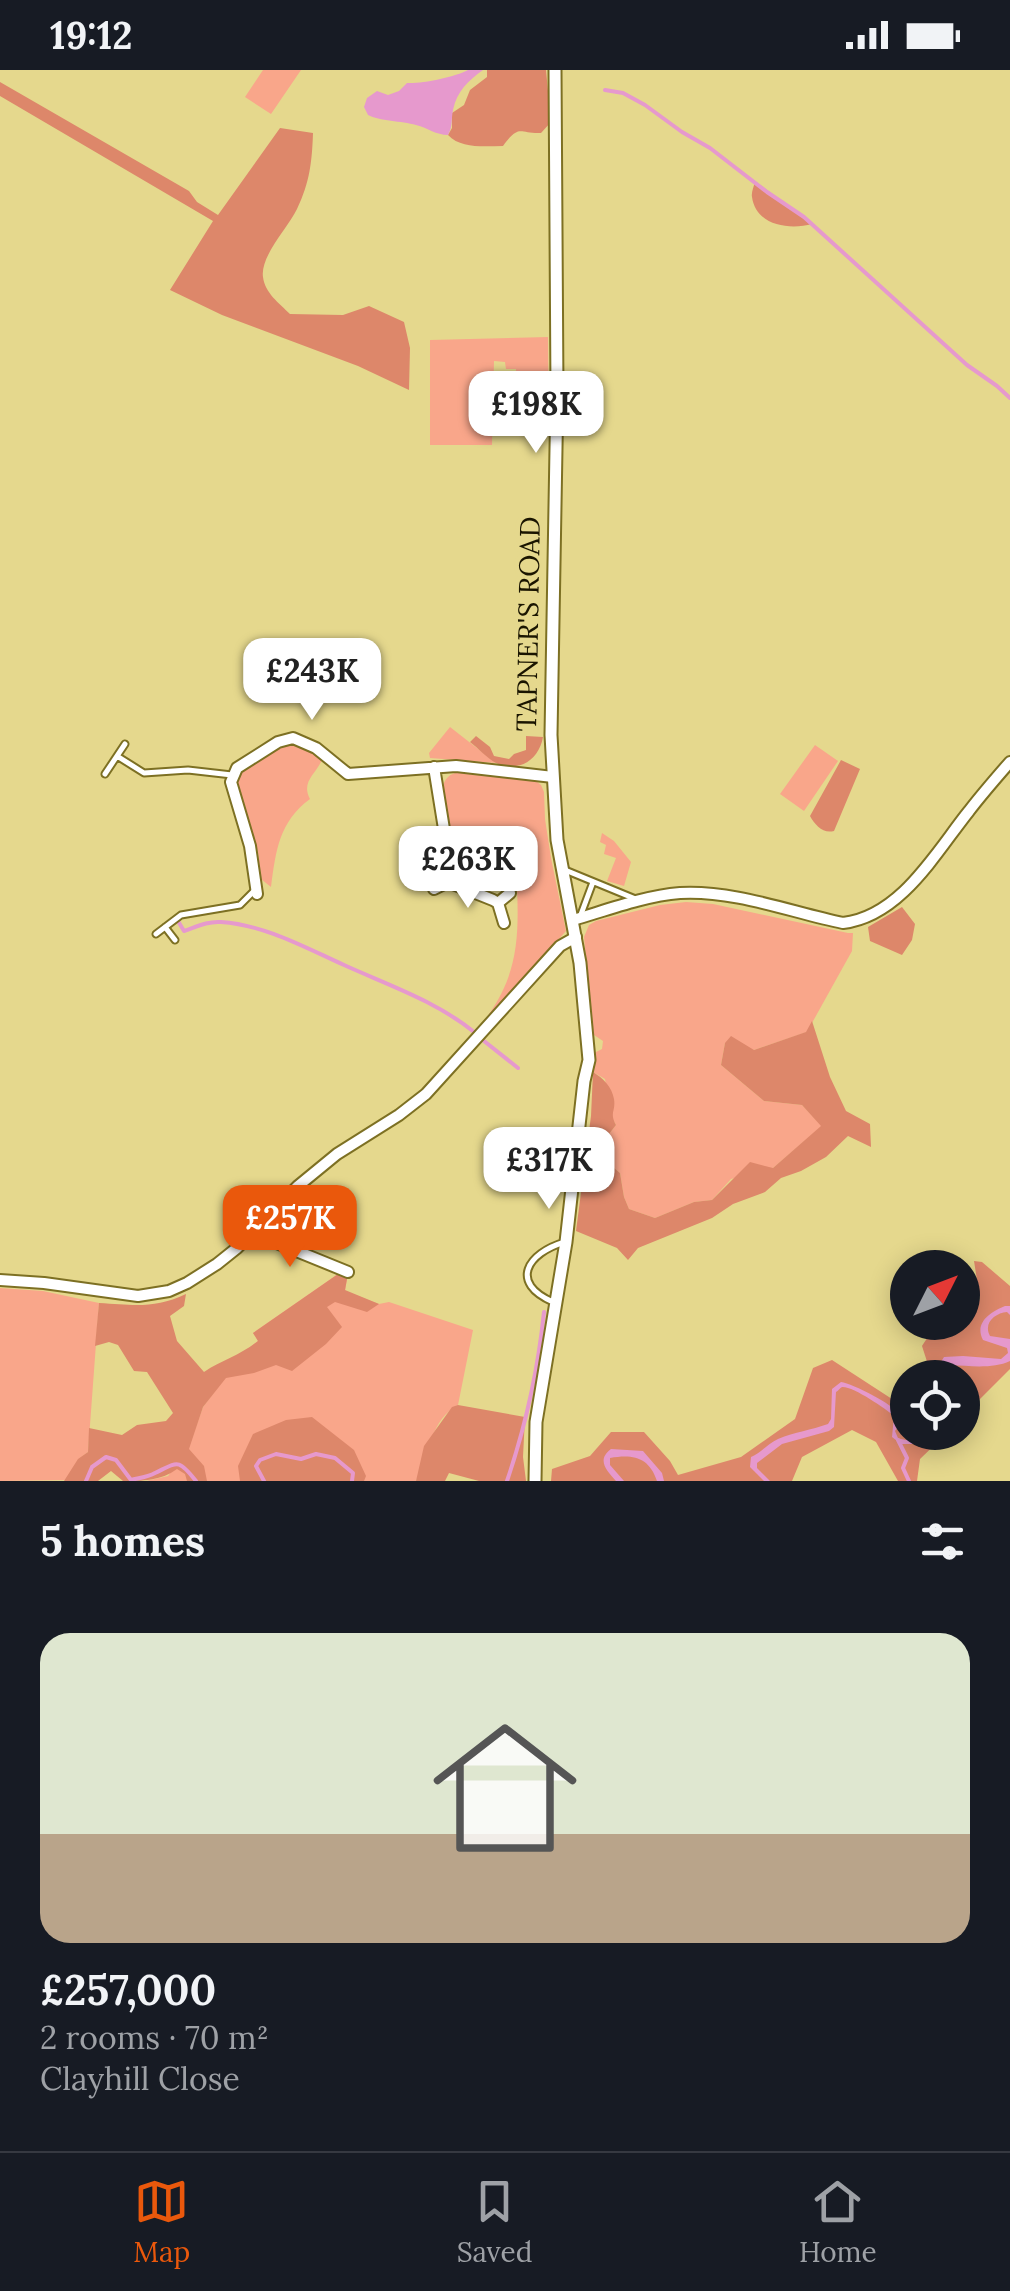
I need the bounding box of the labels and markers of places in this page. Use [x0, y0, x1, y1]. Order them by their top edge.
pin: £198K [466, 371, 606, 456]
pin: £243K [242, 638, 382, 723]
pin: £263K [398, 826, 538, 911]
pin: £317K [479, 1127, 619, 1212]
pin: £257K [220, 1185, 360, 1270]

